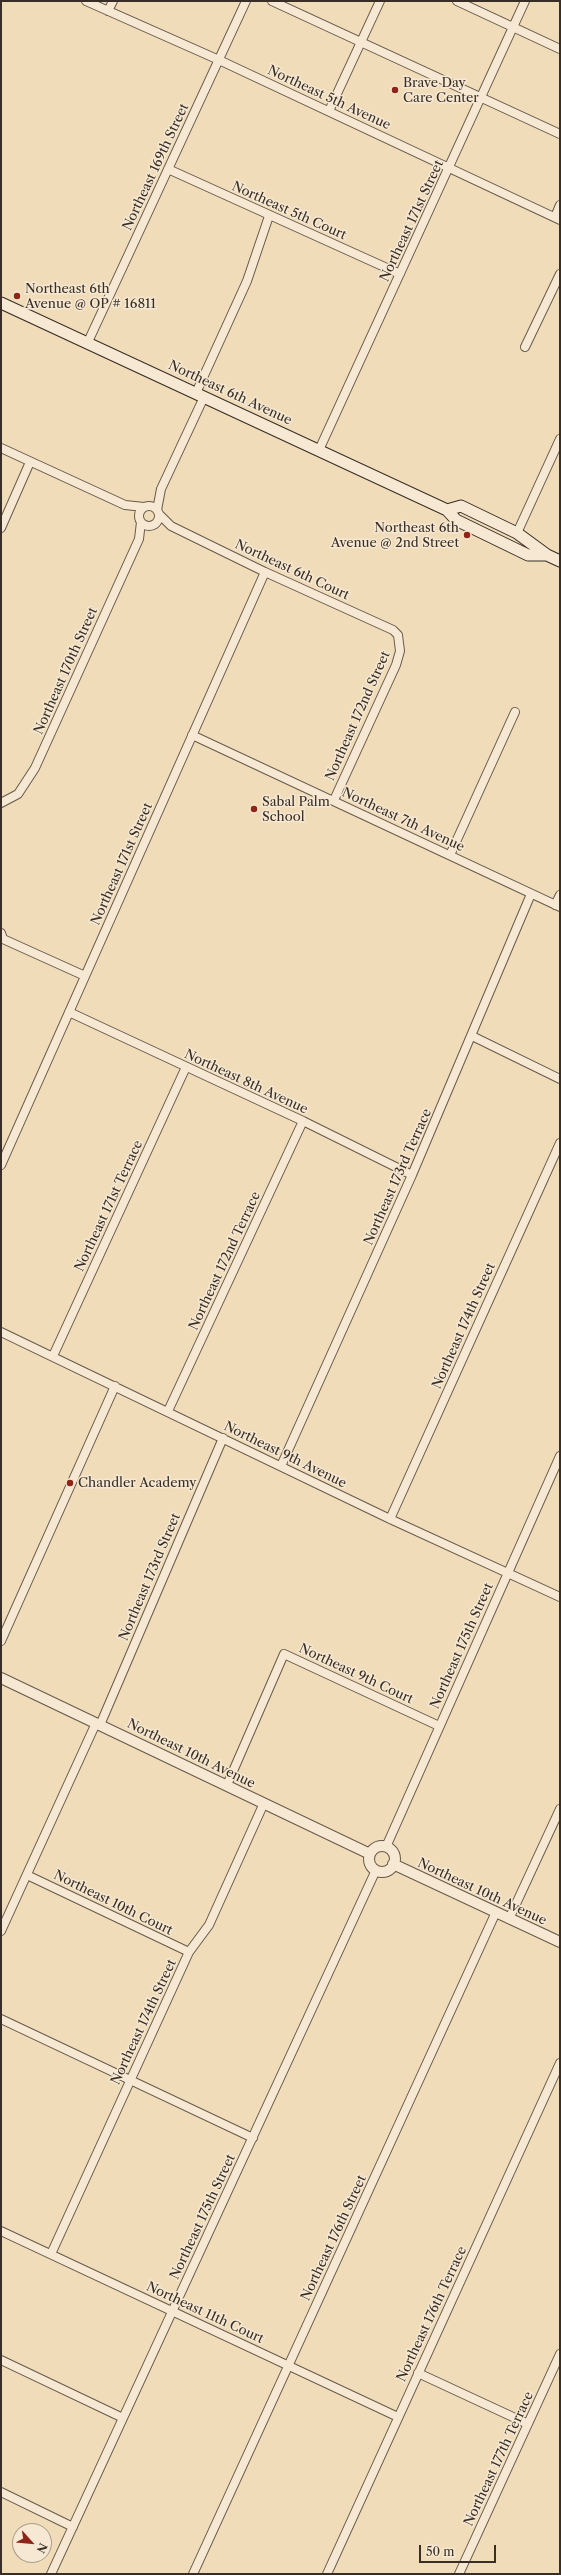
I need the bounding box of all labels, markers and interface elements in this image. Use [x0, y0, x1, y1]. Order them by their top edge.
street label: Northeast 5th Avenue [265, 63, 393, 133]
place label: Brave Day Care Center [403, 75, 479, 106]
marker: Brave Day Care Center [390, 85, 400, 95]
street label: Northeast 169th Street [120, 101, 192, 233]
street label: Northeast 171st Street [377, 158, 447, 284]
street label: Northeast 5th Court [229, 179, 349, 243]
place label: Northeast 6th Avenue @ OP # 16811 [25, 281, 156, 312]
marker: Northeast 6th Avenue @ OP # 16811 [12, 291, 22, 301]
street label: Northeast 6th Avenue [166, 358, 294, 428]
place label: Northeast 6th Avenue @ 2nd Street [331, 520, 459, 551]
marker: Northeast 6th Avenue @ 2nd Street [462, 530, 472, 540]
street label: Northeast 6th Court [232, 537, 352, 603]
street label: Northeast 170th Street [31, 605, 101, 737]
street label: Northeast 172nd Street [322, 649, 394, 783]
street label: Northeast 7th Avenue [339, 785, 467, 855]
place label: Sabal Palm School [262, 794, 330, 825]
street label: Northeast 171st Street [88, 800, 156, 928]
marker: Sabal Palm School [249, 804, 259, 814]
street label: Northeast 8th Avenue [182, 1047, 310, 1117]
street label: Northeast 173rd Terrace [361, 1106, 435, 1248]
street label: Northeast 171st Terrace [72, 1138, 146, 1274]
street label: Northeast 172nd Terrace [186, 1189, 264, 1333]
street label: Northeast 174th Street [429, 1261, 499, 1391]
street label: Northeast 9th Avenue [221, 1419, 349, 1491]
place label: Chandler Academy [78, 1475, 196, 1491]
marker: Chandler Academy [65, 1478, 75, 1488]
street label: Northeast 173rd Street [116, 1511, 184, 1643]
street label: Northeast 175th Street [427, 1581, 497, 1711]
street label: Northeast 9th Court [296, 1641, 416, 1707]
street label: Northeast 10th Avenue [124, 1716, 258, 1792]
street label: Northeast 10th Avenue [415, 1855, 549, 1929]
street label: Northeast 10th Court [51, 1867, 175, 1939]
street label: Northeast 174th Street [108, 1957, 180, 2087]
street label: Northeast 175th Street [167, 2152, 239, 2282]
street label: Northeast 176th Street [298, 2173, 370, 2303]
street label: Northeast 176th Terrace [394, 2244, 470, 2384]
street label: Northeast 11th Court [144, 2279, 266, 2347]
street label: Northeast 177th Terrace [461, 2389, 537, 2529]
north arrow [12, 2523, 52, 2563]
scale bar [421, 2537, 498, 2563]
text: N [33, 2541, 50, 2555]
text: 50 m [426, 2544, 455, 2559]

